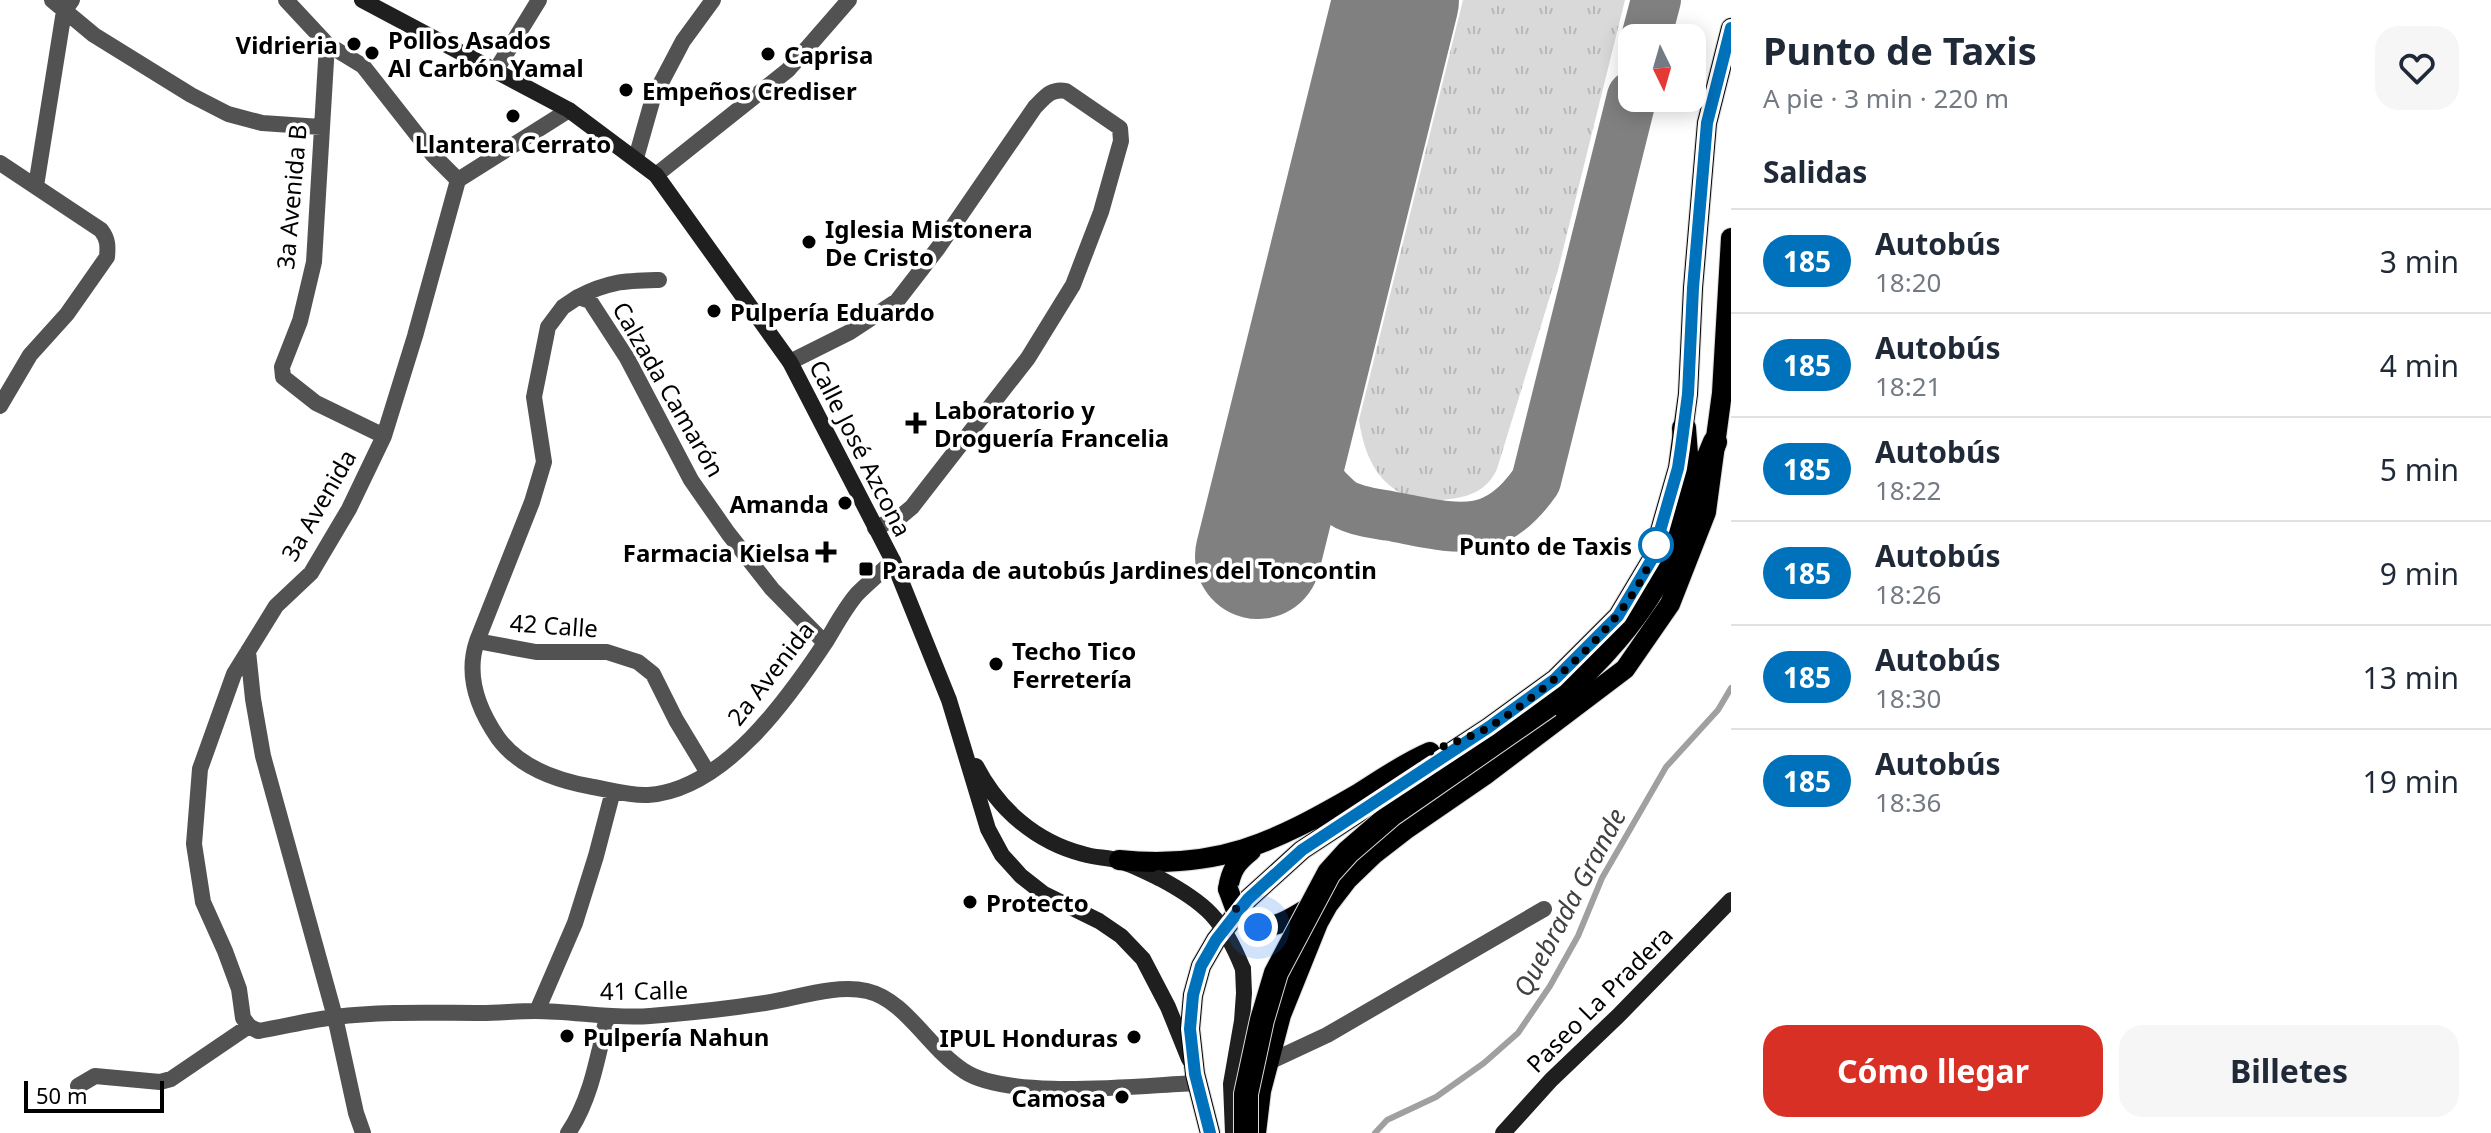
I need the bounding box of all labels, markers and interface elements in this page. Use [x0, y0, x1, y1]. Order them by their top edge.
place label: Pollos Asados Al Carbón Yamal [388, 23, 584, 84]
north arrow [1618, 24, 1706, 112]
map controls [1618, 24, 1706, 112]
text: Punto de Taxis [1763, 24, 2037, 76]
button: heart [2375, 26, 2459, 110]
place label: Vidrieria [236, 28, 338, 61]
marker: Vidrieria [345, 35, 363, 53]
place label: Caprisa [784, 38, 873, 71]
marker: Pollos Asados Al Carbón Yamal [363, 44, 381, 62]
marker: Caprisa [759, 45, 777, 63]
place label: Empeños Crediser [642, 74, 857, 107]
text: A pie · 3 min · 220 m [1763, 80, 2009, 116]
marker: Empeños Crediser [617, 81, 635, 99]
marker: Llantera Cerrato [504, 107, 522, 125]
street label: 3a Avenida B [268, 123, 314, 271]
place label: Llantera Cerrato [415, 127, 611, 160]
text: Salidas [1763, 151, 1867, 192]
place label: Iglesia Mistonera De Cristo [825, 212, 1033, 273]
text: Autobús [1875, 223, 2001, 264]
marker: Iglesia Mistonera De Cristo [800, 233, 818, 251]
text: 3 min [2380, 241, 2459, 282]
text: 185 [1783, 242, 1831, 280]
text: 18:20 [1875, 264, 1941, 300]
street label: Calzada Camarón [605, 295, 733, 483]
place label: Pulpería Eduardo [730, 295, 935, 328]
marker: Pulpería Eduardo [705, 302, 723, 320]
text: Autobús [1875, 327, 2001, 368]
text: 4 min [2380, 345, 2459, 386]
text: 185 [1783, 346, 1831, 384]
street label: Calle José Azcona [802, 354, 920, 542]
text: 18:21 [1875, 368, 1941, 404]
place label: Laboratorio y Droguería Francelia [934, 393, 1169, 454]
marker: Laboratorio y Droguería Francelia [905, 412, 927, 434]
text: Autobús [1875, 431, 2001, 472]
street label: 3a Avenida [273, 443, 363, 567]
text: 5 min [2380, 449, 2459, 490]
text: 185 [1783, 450, 1831, 488]
text: 18:22 [1875, 472, 1941, 508]
place label: Amanda [729, 487, 829, 520]
marker: Amanda [836, 494, 854, 512]
marker: Punto de Taxis [1639, 528, 1673, 562]
place label: Punto de Taxis [1459, 529, 1632, 562]
text: Autobús [1875, 535, 2001, 576]
place label: Farmacia Kielsa [623, 536, 810, 569]
marker: Farmacia Kielsa [817, 543, 835, 561]
place label: Parada de autobús Jardines del Toncontin [882, 553, 1377, 586]
text: 9 min [2380, 553, 2459, 594]
text: 185 [1783, 554, 1831, 592]
marker: Parada de autobús Jardines del Toncontin [857, 560, 875, 578]
text: 18:26 [1875, 576, 1941, 612]
street label: 42 Calle [509, 605, 599, 645]
street label: 2a Avenida [719, 614, 821, 732]
place label: Techo Tico Ferretería [1012, 634, 1136, 695]
text: Autobús [1875, 639, 2001, 680]
marker: Techo Tico Ferretería [987, 655, 1005, 673]
text: 13 min [2363, 657, 2459, 698]
text: 185 [1783, 658, 1831, 696]
text: 18:30 [1875, 680, 1941, 716]
text: Autobús [1875, 743, 2001, 784]
text: 19 min [2363, 761, 2459, 802]
text: 185 [1783, 762, 1831, 800]
text: 18:36 [1875, 784, 1941, 820]
water label: Quebrada Grande [1504, 802, 1634, 1002]
place label: Protecto [986, 886, 1089, 919]
marker: Protecto [961, 893, 979, 911]
your location [1238, 907, 1278, 947]
street label: Paseo La Pradera [1519, 919, 1679, 1079]
street label: 41 Calle [600, 973, 688, 1007]
place label: Pulpería Nahun [583, 1020, 769, 1053]
place label: IPUL Honduras [940, 1021, 1118, 1054]
button: Cómo llegar [1763, 1025, 2103, 1117]
button: Billetes [2119, 1025, 2459, 1117]
marker: Pulpería Nahun [558, 1027, 576, 1045]
marker: IPUL Honduras [1125, 1028, 1143, 1046]
scale bar [24, 1077, 164, 1113]
text: 50 m [36, 1080, 87, 1110]
place label: Camosa [1011, 1081, 1106, 1114]
marker: Camosa [1113, 1088, 1131, 1106]

